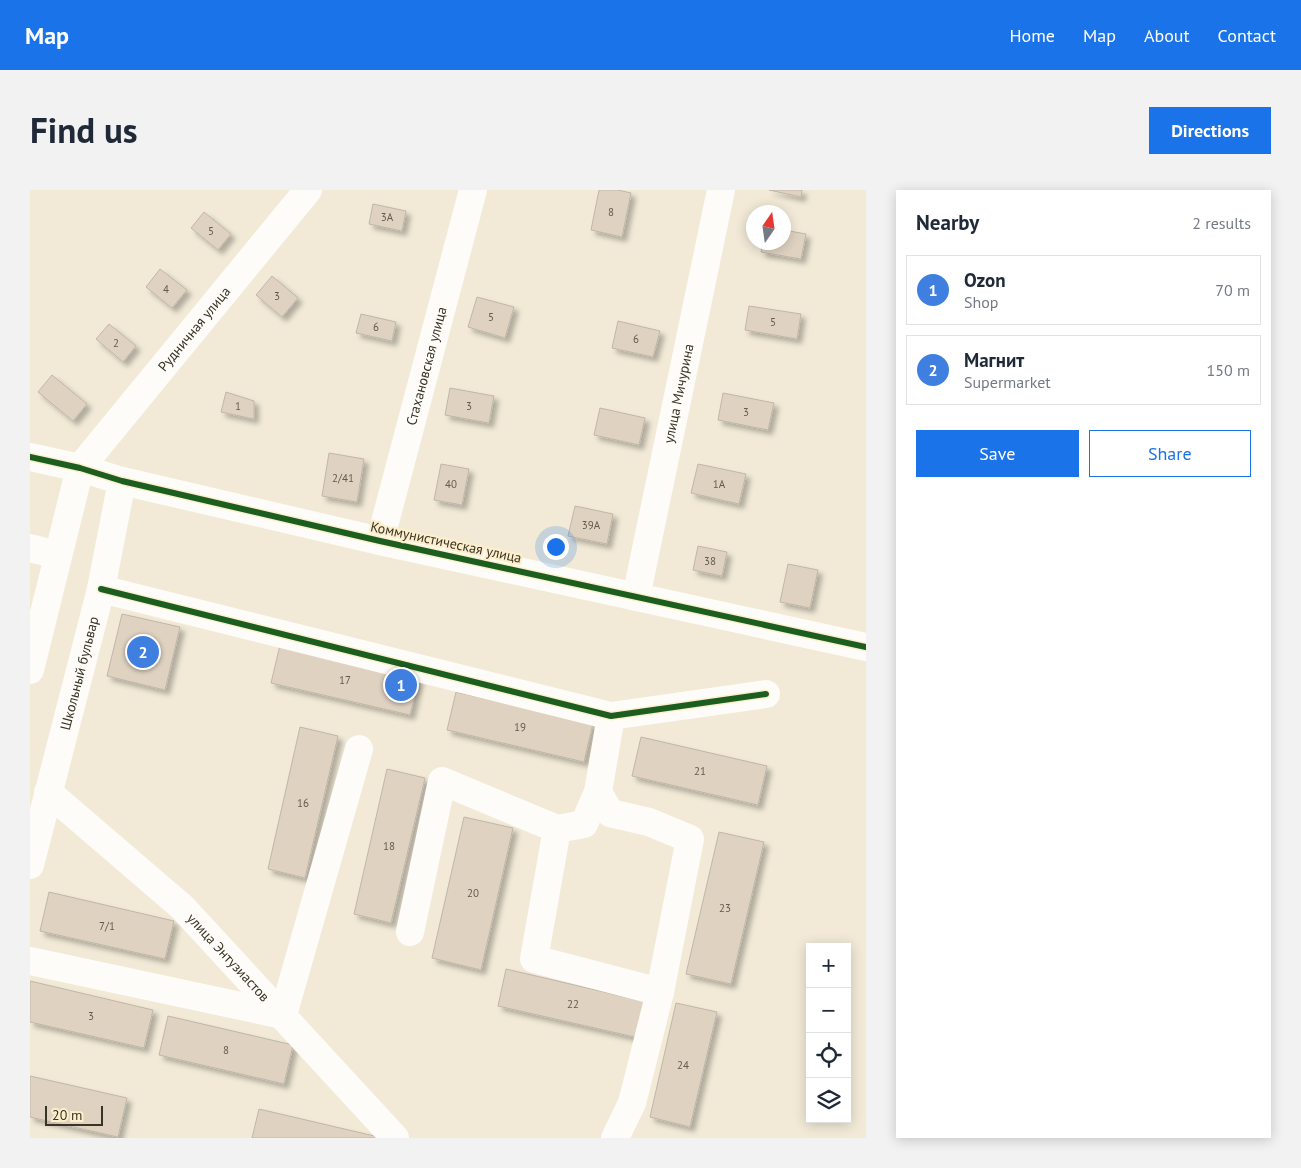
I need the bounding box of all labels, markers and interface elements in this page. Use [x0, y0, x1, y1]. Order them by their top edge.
text: Map [25, 20, 69, 51]
text: Home [1009, 24, 1055, 47]
text: Map [1083, 24, 1116, 47]
text: About [1144, 24, 1190, 47]
text: Contact [1218, 24, 1276, 47]
text: Find us [30, 107, 138, 153]
button: Directions [1149, 107, 1271, 154]
house number: 8 [608, 205, 614, 219]
north arrow [746, 205, 791, 250]
text: Nearby [916, 209, 979, 236]
house number: 3А [381, 210, 394, 224]
text: 2 results [1192, 213, 1251, 233]
house number: 5 [208, 224, 214, 238]
text: Ozon [964, 268, 1006, 292]
text: 1 [928, 280, 938, 300]
text: 70 m [1215, 280, 1250, 300]
house number: 4 [163, 282, 169, 296]
street label: Рудничная улица [154, 283, 234, 375]
house number: 3 [274, 289, 280, 303]
text: Shop [964, 292, 998, 312]
street label: Стахановская улица [402, 305, 451, 427]
house number: 5 [488, 310, 494, 324]
house number: 5 [770, 315, 776, 329]
house number: 6 [373, 320, 379, 334]
house number: 6 [633, 332, 639, 346]
house number: 2 [113, 336, 119, 350]
street label: улица Мичурина [659, 342, 698, 445]
text: Магнит [964, 348, 1024, 372]
text: 2 [928, 360, 938, 380]
text: 150 m [1207, 360, 1250, 380]
text: Supermarket [964, 372, 1051, 392]
house number: 1 [235, 399, 241, 413]
house number: 3 [466, 399, 472, 413]
house number: 3 [743, 405, 749, 419]
button: Save [916, 430, 1079, 477]
button: Share [1089, 430, 1251, 477]
house number: 2/41 [332, 471, 354, 485]
house number: 40 [445, 477, 457, 491]
house number: 1А [713, 477, 726, 491]
street label: Коммунистическая улица [369, 517, 523, 567]
house number: 39А [582, 518, 601, 532]
your location [543, 534, 569, 560]
house number: 38 [704, 554, 716, 568]
street label: Школьный бульвар [56, 614, 103, 732]
pin: 2 [127, 633, 159, 671]
pin: 1 [385, 666, 417, 704]
house number: 17 [339, 673, 351, 687]
house number: 19 [514, 720, 526, 734]
house number: 21 [694, 764, 706, 778]
house number: 16 [297, 796, 309, 810]
house number: 18 [383, 839, 395, 853]
house number: 20 [467, 886, 479, 900]
house number: 23 [719, 901, 731, 915]
street label: улица Энтузиастов [183, 909, 274, 1005]
house number: 7/1 [99, 919, 115, 933]
map controls [806, 943, 851, 1123]
button: + [806, 943, 851, 988]
button: − [806, 988, 851, 1033]
house number: 22 [567, 997, 579, 1011]
house number: 3 [88, 1009, 94, 1023]
button: locate [806, 1033, 851, 1078]
house number: 8 [223, 1043, 229, 1057]
house number: 24 [677, 1058, 689, 1072]
button: layers [806, 1078, 851, 1123]
scale bar [45, 1103, 102, 1126]
text: 20 m [52, 1106, 82, 1124]

